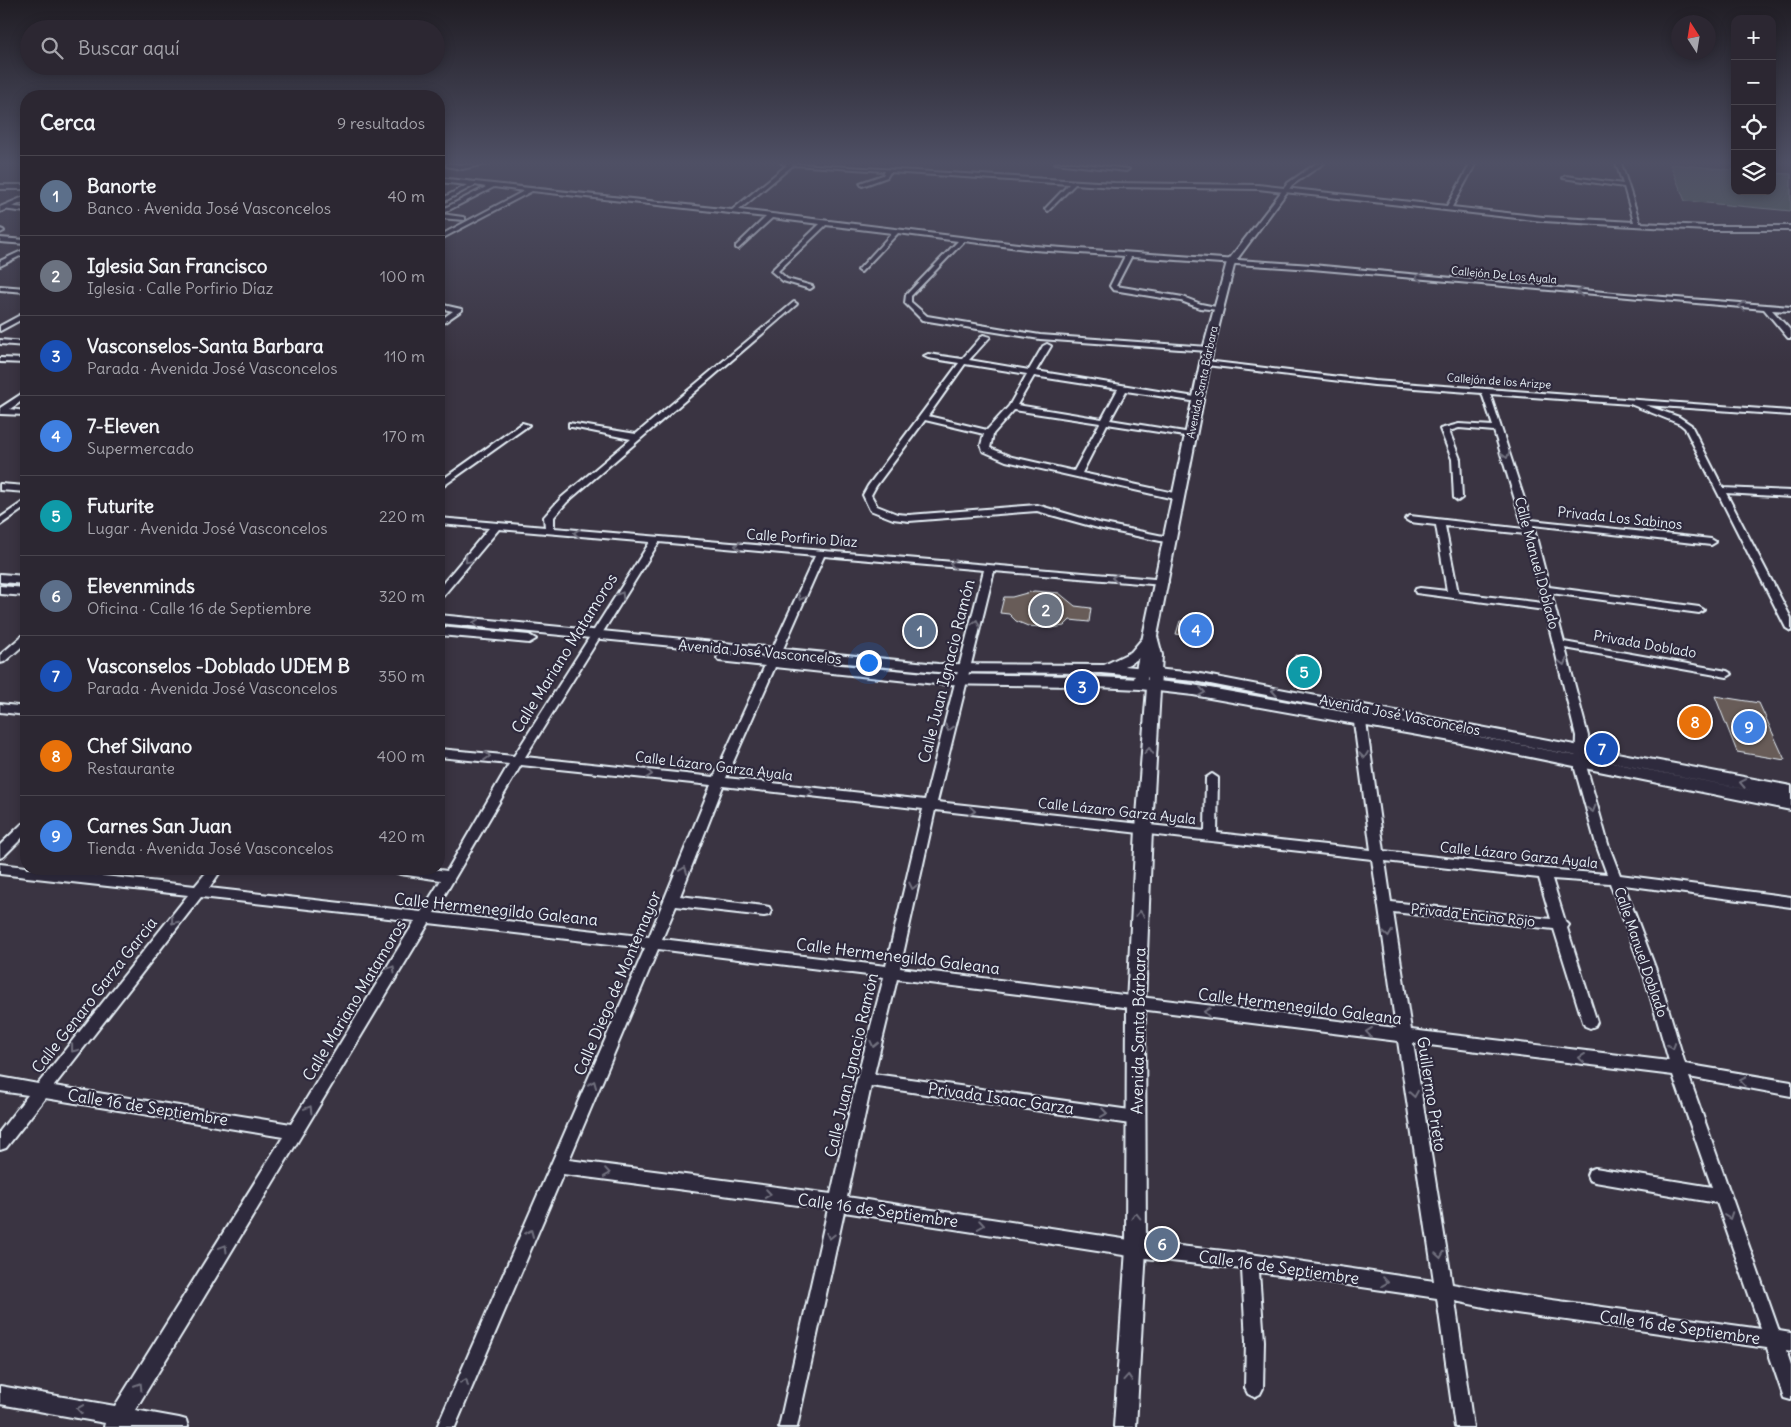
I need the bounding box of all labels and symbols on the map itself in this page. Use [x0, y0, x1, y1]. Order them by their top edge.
north arrow [1671, 15, 1716, 60]
street label: Callejón De Los Ayala [1450, 263, 1558, 287]
one-way arrow [1414, 272, 1422, 283]
one-way arrow [1576, 287, 1584, 298]
one-way arrow [1738, 300, 1746, 311]
street label: Avenida Santa Bárbara [1183, 324, 1221, 440]
street label: Callejón de los Arizpe [1446, 370, 1552, 392]
one-way arrow [1500, 451, 1510, 459]
street label: Calle Manuel Doblado [1511, 495, 1563, 631]
street label: Privada Los Sabinos [1557, 502, 1683, 534]
street label: Calle Porfirio Díaz [746, 525, 859, 551]
one-way arrow [572, 528, 580, 539]
one-way arrow [734, 541, 742, 552]
one-way arrow [465, 554, 473, 563]
one-way arrow [948, 559, 956, 570]
street label: Calle Mariano Matamoros [507, 569, 621, 737]
one-way arrow [1110, 573, 1118, 584]
street label: Calle Juan Ignacio Ramón [913, 577, 979, 765]
one-way arrow [614, 591, 624, 600]
pin: 2 [1030, 591, 1062, 629]
one-way arrow [796, 592, 807, 601]
pin: 4 [1180, 611, 1212, 649]
pin: 1 [904, 612, 936, 650]
one-way arrow [472, 618, 480, 629]
one-way arrow [971, 619, 981, 627]
street label: Privada Doblado [1592, 626, 1698, 662]
street label: Avenida José Vasconcelos [678, 636, 842, 668]
your location [856, 650, 882, 676]
pin: 5 [1288, 653, 1320, 691]
one-way arrow [1557, 658, 1568, 667]
pin: 3 [1066, 668, 1098, 706]
one-way arrow [1198, 686, 1207, 696]
one-way arrow [1270, 686, 1279, 696]
street label: Avenida José Vasconcelos [1318, 691, 1482, 739]
pin: 8 [1679, 703, 1711, 741]
pin: 9 [1733, 708, 1765, 746]
one-way arrow [944, 723, 955, 732]
pin: 7 [1586, 730, 1618, 768]
street label: Calle Lázaro Garza Ayala [634, 747, 794, 785]
one-way arrow [1144, 747, 1155, 755]
one-way arrow [484, 751, 492, 762]
one-way arrow [1359, 751, 1369, 760]
one-way arrow [645, 768, 653, 778]
one-way arrow [1739, 778, 1748, 789]
one-way arrow [807, 787, 815, 798]
street label: Calle Lázaro Garza Ayala [1037, 794, 1197, 828]
one-way arrow [1587, 804, 1597, 813]
one-way arrow [968, 805, 976, 816]
street label: Calle Lázaro Garza Ayala [1439, 838, 1599, 872]
one-way arrow [678, 866, 688, 874]
one-way arrow [908, 881, 918, 890]
street label: Calle Manuel Doblado [1610, 885, 1672, 1020]
street label: Calle Diego de Montemayor [569, 887, 665, 1078]
street label: Calle Hermenegildo Galeana [393, 888, 599, 930]
street label: Privada Encino Rojo [1410, 900, 1536, 930]
one-way arrow [1135, 909, 1145, 917]
street label: Calle Genaro Garza Garcia [27, 913, 161, 1077]
one-way arrow [171, 915, 180, 924]
street label: Calle Mariano Matamoros [298, 916, 410, 1084]
one-way arrow [1383, 929, 1393, 938]
street label: Calle Hermenegildo Galeana [795, 934, 1001, 978]
street label: Avenida Santa Bárbara [1127, 947, 1149, 1115]
one-way arrow [386, 966, 396, 975]
street label: Calle Juan Ignacio Ramón [820, 971, 882, 1159]
street label: Calle Hermenegildo Galeana [1197, 984, 1403, 1028]
one-way arrow [1203, 1007, 1211, 1018]
one-way arrow [1364, 1027, 1372, 1038]
street label: Guillermo Prieto [1413, 1035, 1451, 1153]
one-way arrow [869, 1039, 880, 1048]
one-way arrow [1667, 1041, 1677, 1049]
one-way arrow [72, 1043, 80, 1052]
one-way arrow [1578, 1053, 1586, 1064]
one-way arrow [1739, 1076, 1747, 1086]
street label: Privada Isaac Garza [927, 1078, 1075, 1118]
one-way arrow [587, 1080, 598, 1089]
street label: Calle 16 de Septiembre [66, 1084, 230, 1130]
one-way arrow [1409, 1090, 1419, 1099]
one-way arrow [302, 1105, 312, 1114]
one-way arrow [1100, 1107, 1108, 1118]
one-way arrow [603, 1167, 612, 1177]
one-way arrow [765, 1188, 773, 1199]
street label: Calle 16 de Septiembre [796, 1189, 960, 1231]
one-way arrow [1131, 1212, 1141, 1220]
one-way arrow [1723, 1212, 1733, 1220]
one-way arrow [978, 1219, 986, 1230]
pin: 6 [1146, 1225, 1178, 1263]
one-way arrow [523, 1229, 534, 1238]
one-way arrow [826, 1232, 836, 1241]
one-way arrow [218, 1244, 228, 1253]
street label: Calle 16 de Septiembre [1197, 1246, 1361, 1288]
one-way arrow [1434, 1250, 1444, 1259]
one-way arrow [1381, 1276, 1389, 1287]
street label: Calle 16 de Septiembre [1598, 1306, 1762, 1348]
one-way arrow [1122, 1374, 1133, 1382]
one-way arrow [459, 1378, 470, 1387]
one-way arrow [132, 1382, 142, 1391]
one-way arrow [76, 1404, 84, 1414]

